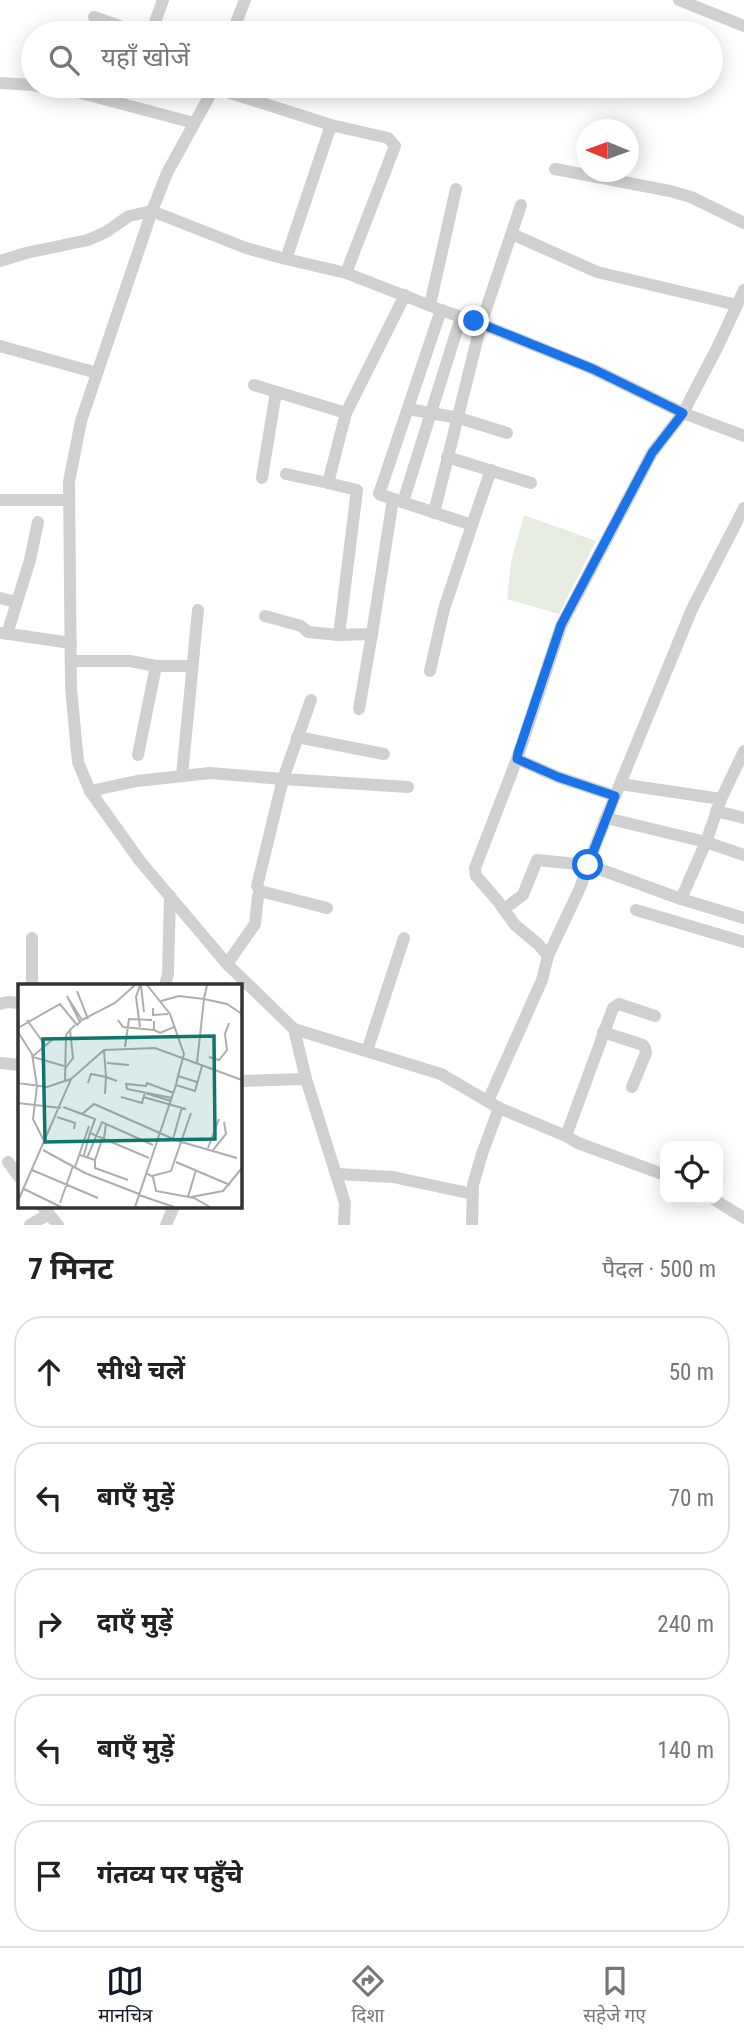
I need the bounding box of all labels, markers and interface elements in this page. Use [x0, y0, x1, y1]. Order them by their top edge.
search box [21, 21, 723, 98]
icon: search [45, 41, 83, 79]
text: यहाँ खोजें [101, 42, 190, 72]
north arrow [576, 119, 639, 182]
route end [458, 305, 489, 336]
route start [572, 849, 603, 880]
inset map [18, 984, 242, 1208]
map controls [660, 1141, 723, 1204]
button: locate [660, 1141, 723, 1204]
text: 7 मिनट [28, 1251, 113, 1286]
text: पैदल · 500 m [602, 1256, 716, 1283]
icon: ahead [30, 1353, 68, 1391]
text: सीधे चलें [97, 1355, 185, 1385]
text: 50 m [669, 1359, 714, 1386]
icon: left [30, 1479, 68, 1517]
text: बाएँ मुड़ें [97, 1481, 174, 1511]
text: 70 m [669, 1485, 714, 1512]
icon: right [30, 1605, 68, 1643]
text: दाएँ मुड़ें [97, 1607, 173, 1637]
text: 240 m [657, 1611, 714, 1638]
icon: left [30, 1731, 68, 1769]
text: बाएँ मुड़ें [97, 1733, 174, 1763]
text: 140 m [657, 1737, 714, 1764]
icon: arrive [30, 1857, 68, 1895]
text: गंतव्य पर पहुँचे [97, 1859, 243, 1889]
tab: मानचित्र [98, 1962, 152, 2030]
tab: दिशा [349, 1962, 387, 2030]
tab: सहेजे गए [583, 1962, 646, 2030]

